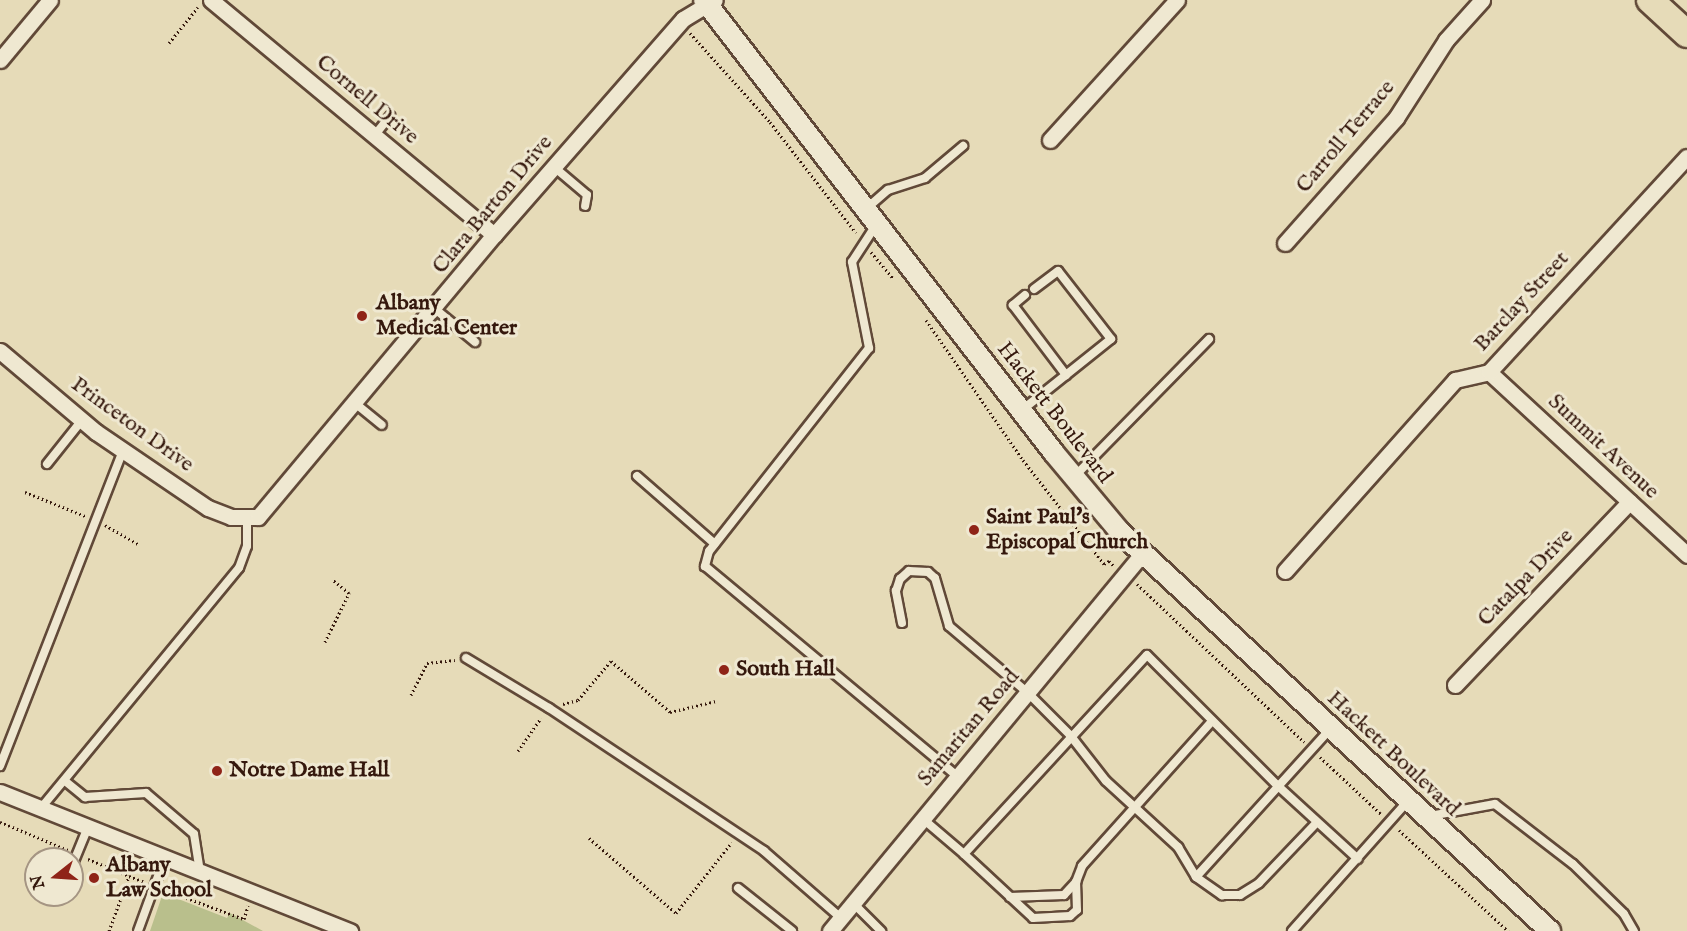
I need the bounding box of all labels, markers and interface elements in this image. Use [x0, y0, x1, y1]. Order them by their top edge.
street label: Cornell Drive [310, 50, 424, 150]
street label: Carroll Terrace [1291, 75, 1401, 199]
street label: Clara Barton Drive [427, 130, 559, 280]
street label: Barclay Street [1469, 246, 1575, 358]
place label: Albany Medical Center [376, 290, 517, 342]
marker: Albany Medical Center [353, 307, 371, 325]
street label: Hackett Boulevard [991, 337, 1117, 489]
street label: Princeton Drive [66, 372, 198, 478]
street label: Summit Avenue [1542, 389, 1664, 505]
place label: Saint Paul's Episcopal Church [986, 504, 1148, 556]
marker: Saint Paul's Episcopal Church [967, 523, 981, 537]
street label: Catalpa Drive [1473, 524, 1579, 632]
place label: South Hall [736, 657, 835, 683]
marker: South Hall [717, 663, 731, 677]
street label: Samaritan Road [912, 664, 1026, 792]
street label: Hackett Boulevard [1321, 686, 1465, 822]
place label: Notre Dame Hall [229, 758, 389, 784]
marker: Notre Dame Hall [210, 764, 224, 778]
north arrow [24, 847, 84, 907]
place label: Albany Law School [106, 852, 212, 903]
marker: Albany Law School [87, 871, 101, 885]
text: N [27, 872, 50, 891]

